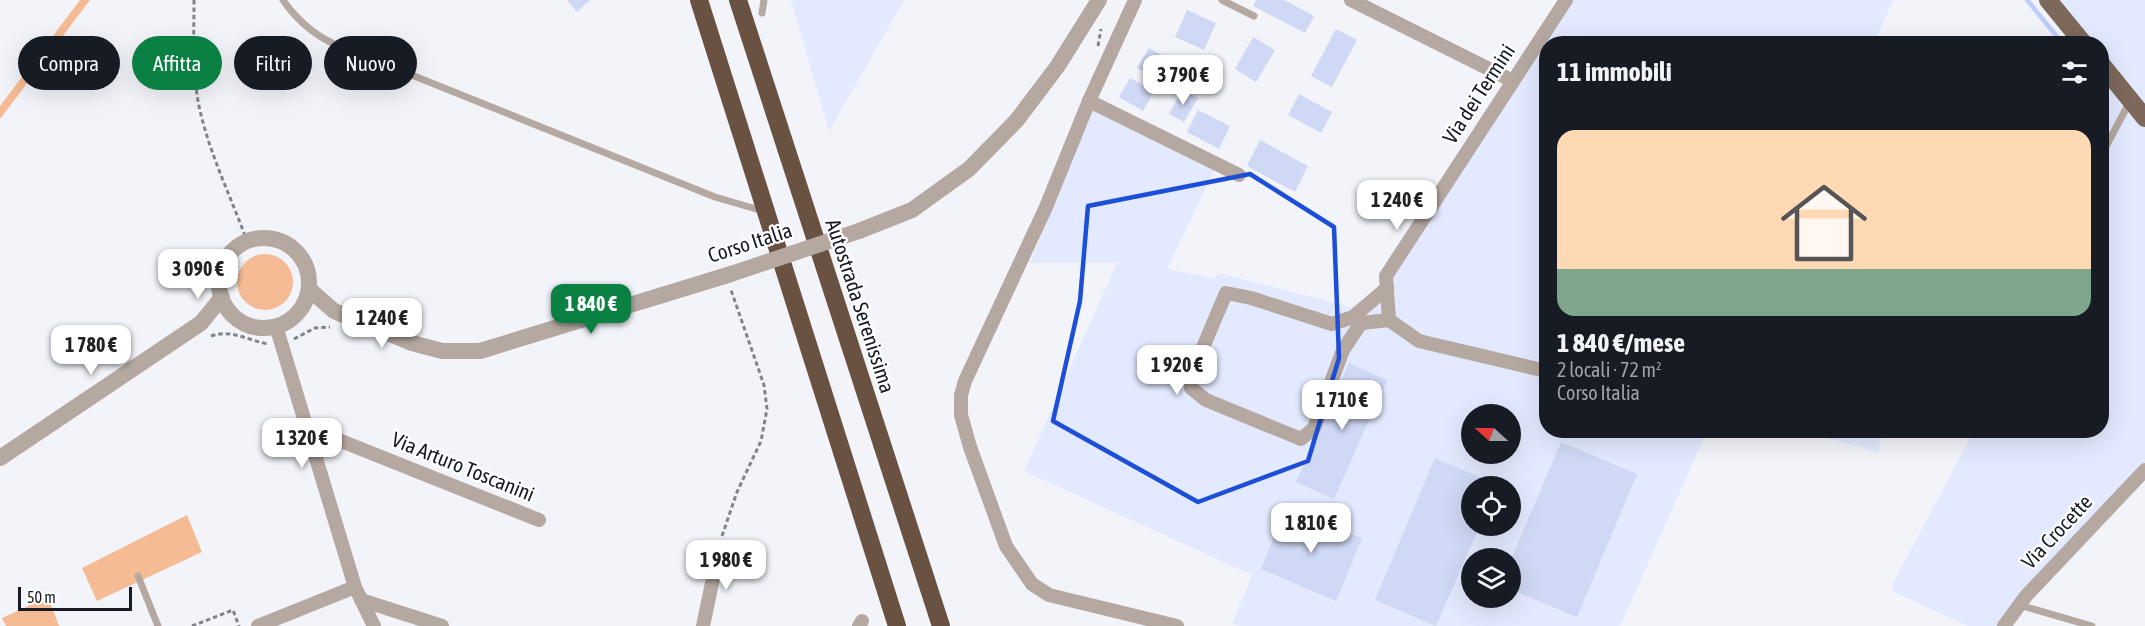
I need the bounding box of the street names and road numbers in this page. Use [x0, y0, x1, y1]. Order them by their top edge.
street label: Via dei Termini [1437, 39, 1519, 148]
street label: Autostrada Serenissima [822, 216, 900, 396]
street label: Corso Italia [705, 217, 795, 267]
street label: Via Arturo Toscanini [388, 426, 538, 506]
street label: Via Crocette [2016, 489, 2096, 573]

